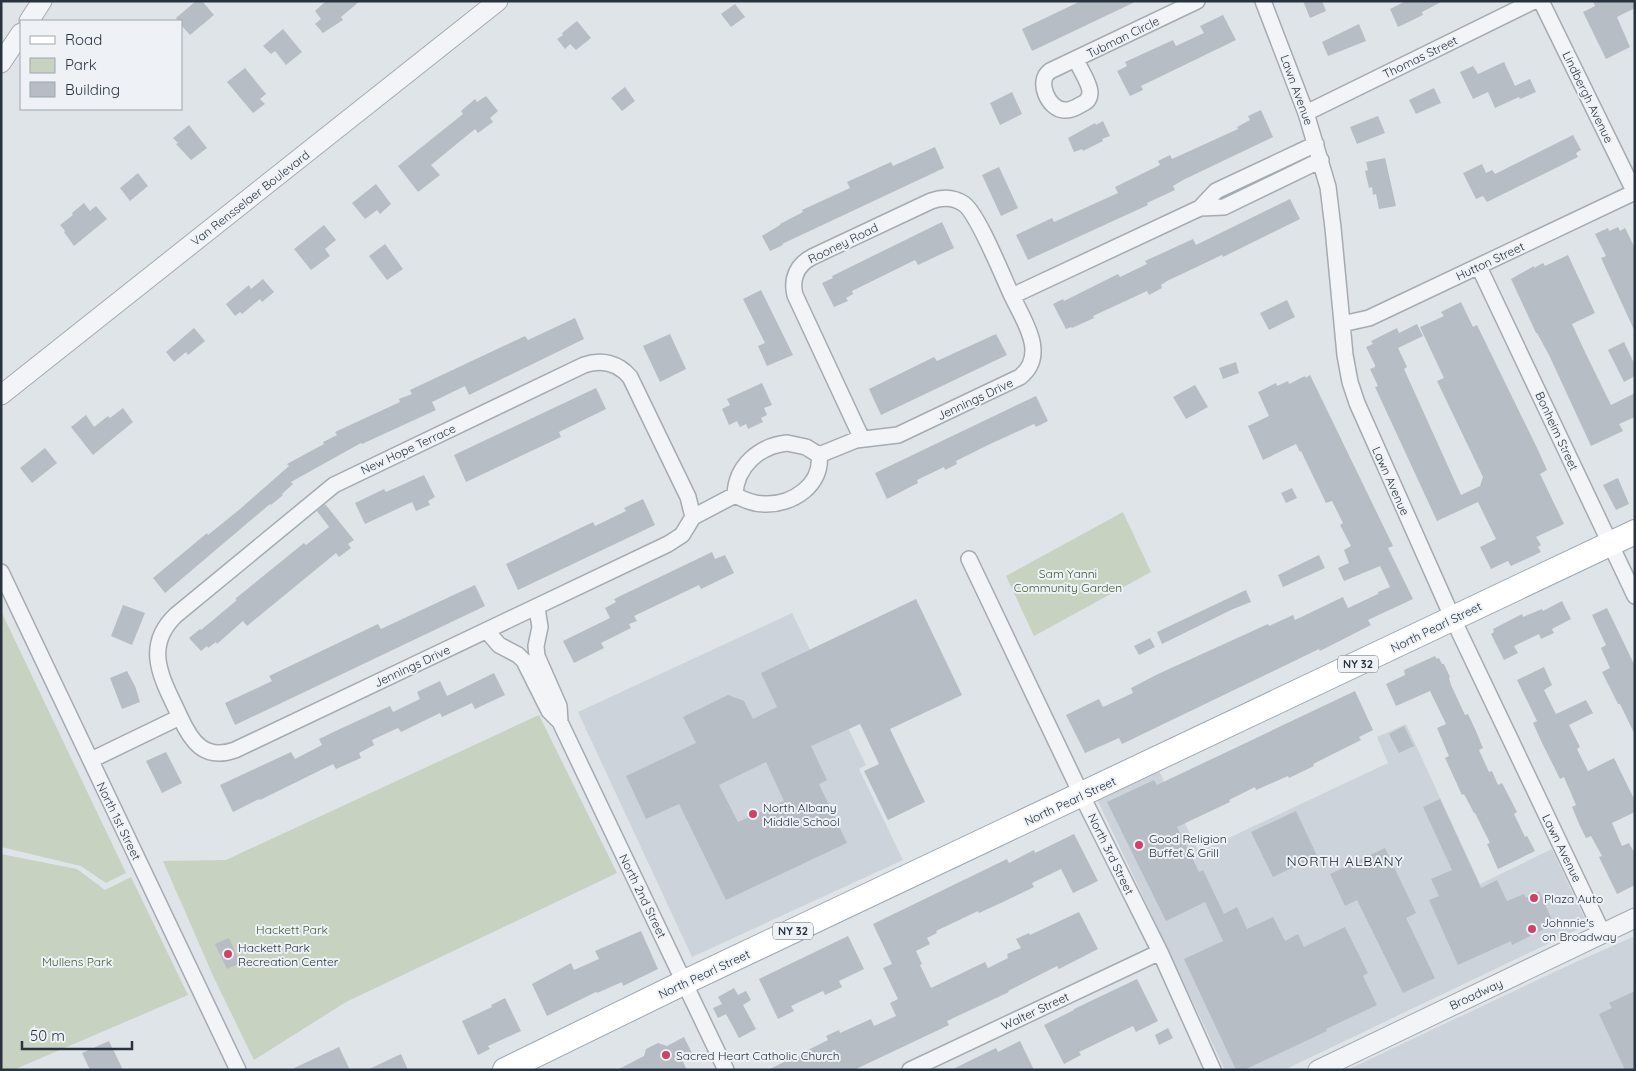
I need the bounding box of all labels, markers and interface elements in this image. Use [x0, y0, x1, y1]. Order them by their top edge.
street label: Tubman Circle [1084, 13, 1162, 61]
legend [20, 20, 182, 110]
text: Road [65, 30, 102, 49]
street label: Thomas Street [1380, 32, 1460, 82]
street label: Lindbergh Avenue [1559, 49, 1617, 146]
street label: Lawn Avenue [1277, 53, 1317, 127]
text: Park [65, 55, 97, 74]
text: Building [65, 80, 120, 99]
street label: Van Rensselaer Boulevard [188, 147, 312, 249]
street label: Rooney Road [806, 220, 880, 266]
street label: Hutton Street [1453, 239, 1527, 283]
street label: Jennings Drive [935, 375, 1016, 423]
street label: Bonheim Street [1532, 389, 1582, 473]
street label: New Hope Terrace [358, 420, 458, 478]
street label: Lawn Avenue [1369, 444, 1413, 518]
park label: Sam Yanni Community Garden [1014, 566, 1122, 595]
street label: North Pearl Street [1388, 598, 1484, 656]
street label: Jennings Drive [372, 642, 453, 690]
road number: NY 32 [1338, 656, 1378, 672]
street label: North Pearl Street [1022, 773, 1118, 829]
street label: North 1st Street [94, 780, 144, 862]
place label: North Albany Middle School [763, 800, 840, 829]
marker: North Albany Middle School [747, 808, 759, 820]
street label: North 3rd Street [1085, 811, 1137, 897]
street label: Lawn Avenue [1539, 812, 1585, 885]
place label: Good Religion Buffet & Grill [1149, 831, 1227, 860]
marker: Good Religion Buffet & Grill [1133, 839, 1145, 851]
street label: North 2nd Street [616, 852, 670, 940]
district label: NORTH ALBANY [1286, 852, 1404, 870]
place label: Plaza Auto [1544, 891, 1603, 906]
marker: Plaza Auto [1528, 892, 1540, 904]
place label: Johnnie's on Broadway [1542, 915, 1617, 944]
park label: Hackett Park [256, 922, 328, 937]
road number: NY 32 [773, 922, 813, 939]
marker: Johnnie's on Broadway [1526, 923, 1538, 935]
place label: Hackett Park Recreation Center [238, 940, 339, 969]
street label: North Pearl Street [656, 946, 752, 1002]
marker: Hackett Park Recreation Center [222, 948, 234, 960]
park label: Mullens Park [42, 954, 112, 969]
street label: Broadway [1447, 975, 1505, 1013]
street label: Walter Street [999, 989, 1071, 1033]
scale bar [22, 1018, 132, 1050]
text: 50 m [30, 1026, 65, 1045]
place label: Sacred Heart Catholic Church [676, 1048, 840, 1063]
marker: Sacred Heart Catholic Church [660, 1049, 672, 1061]

